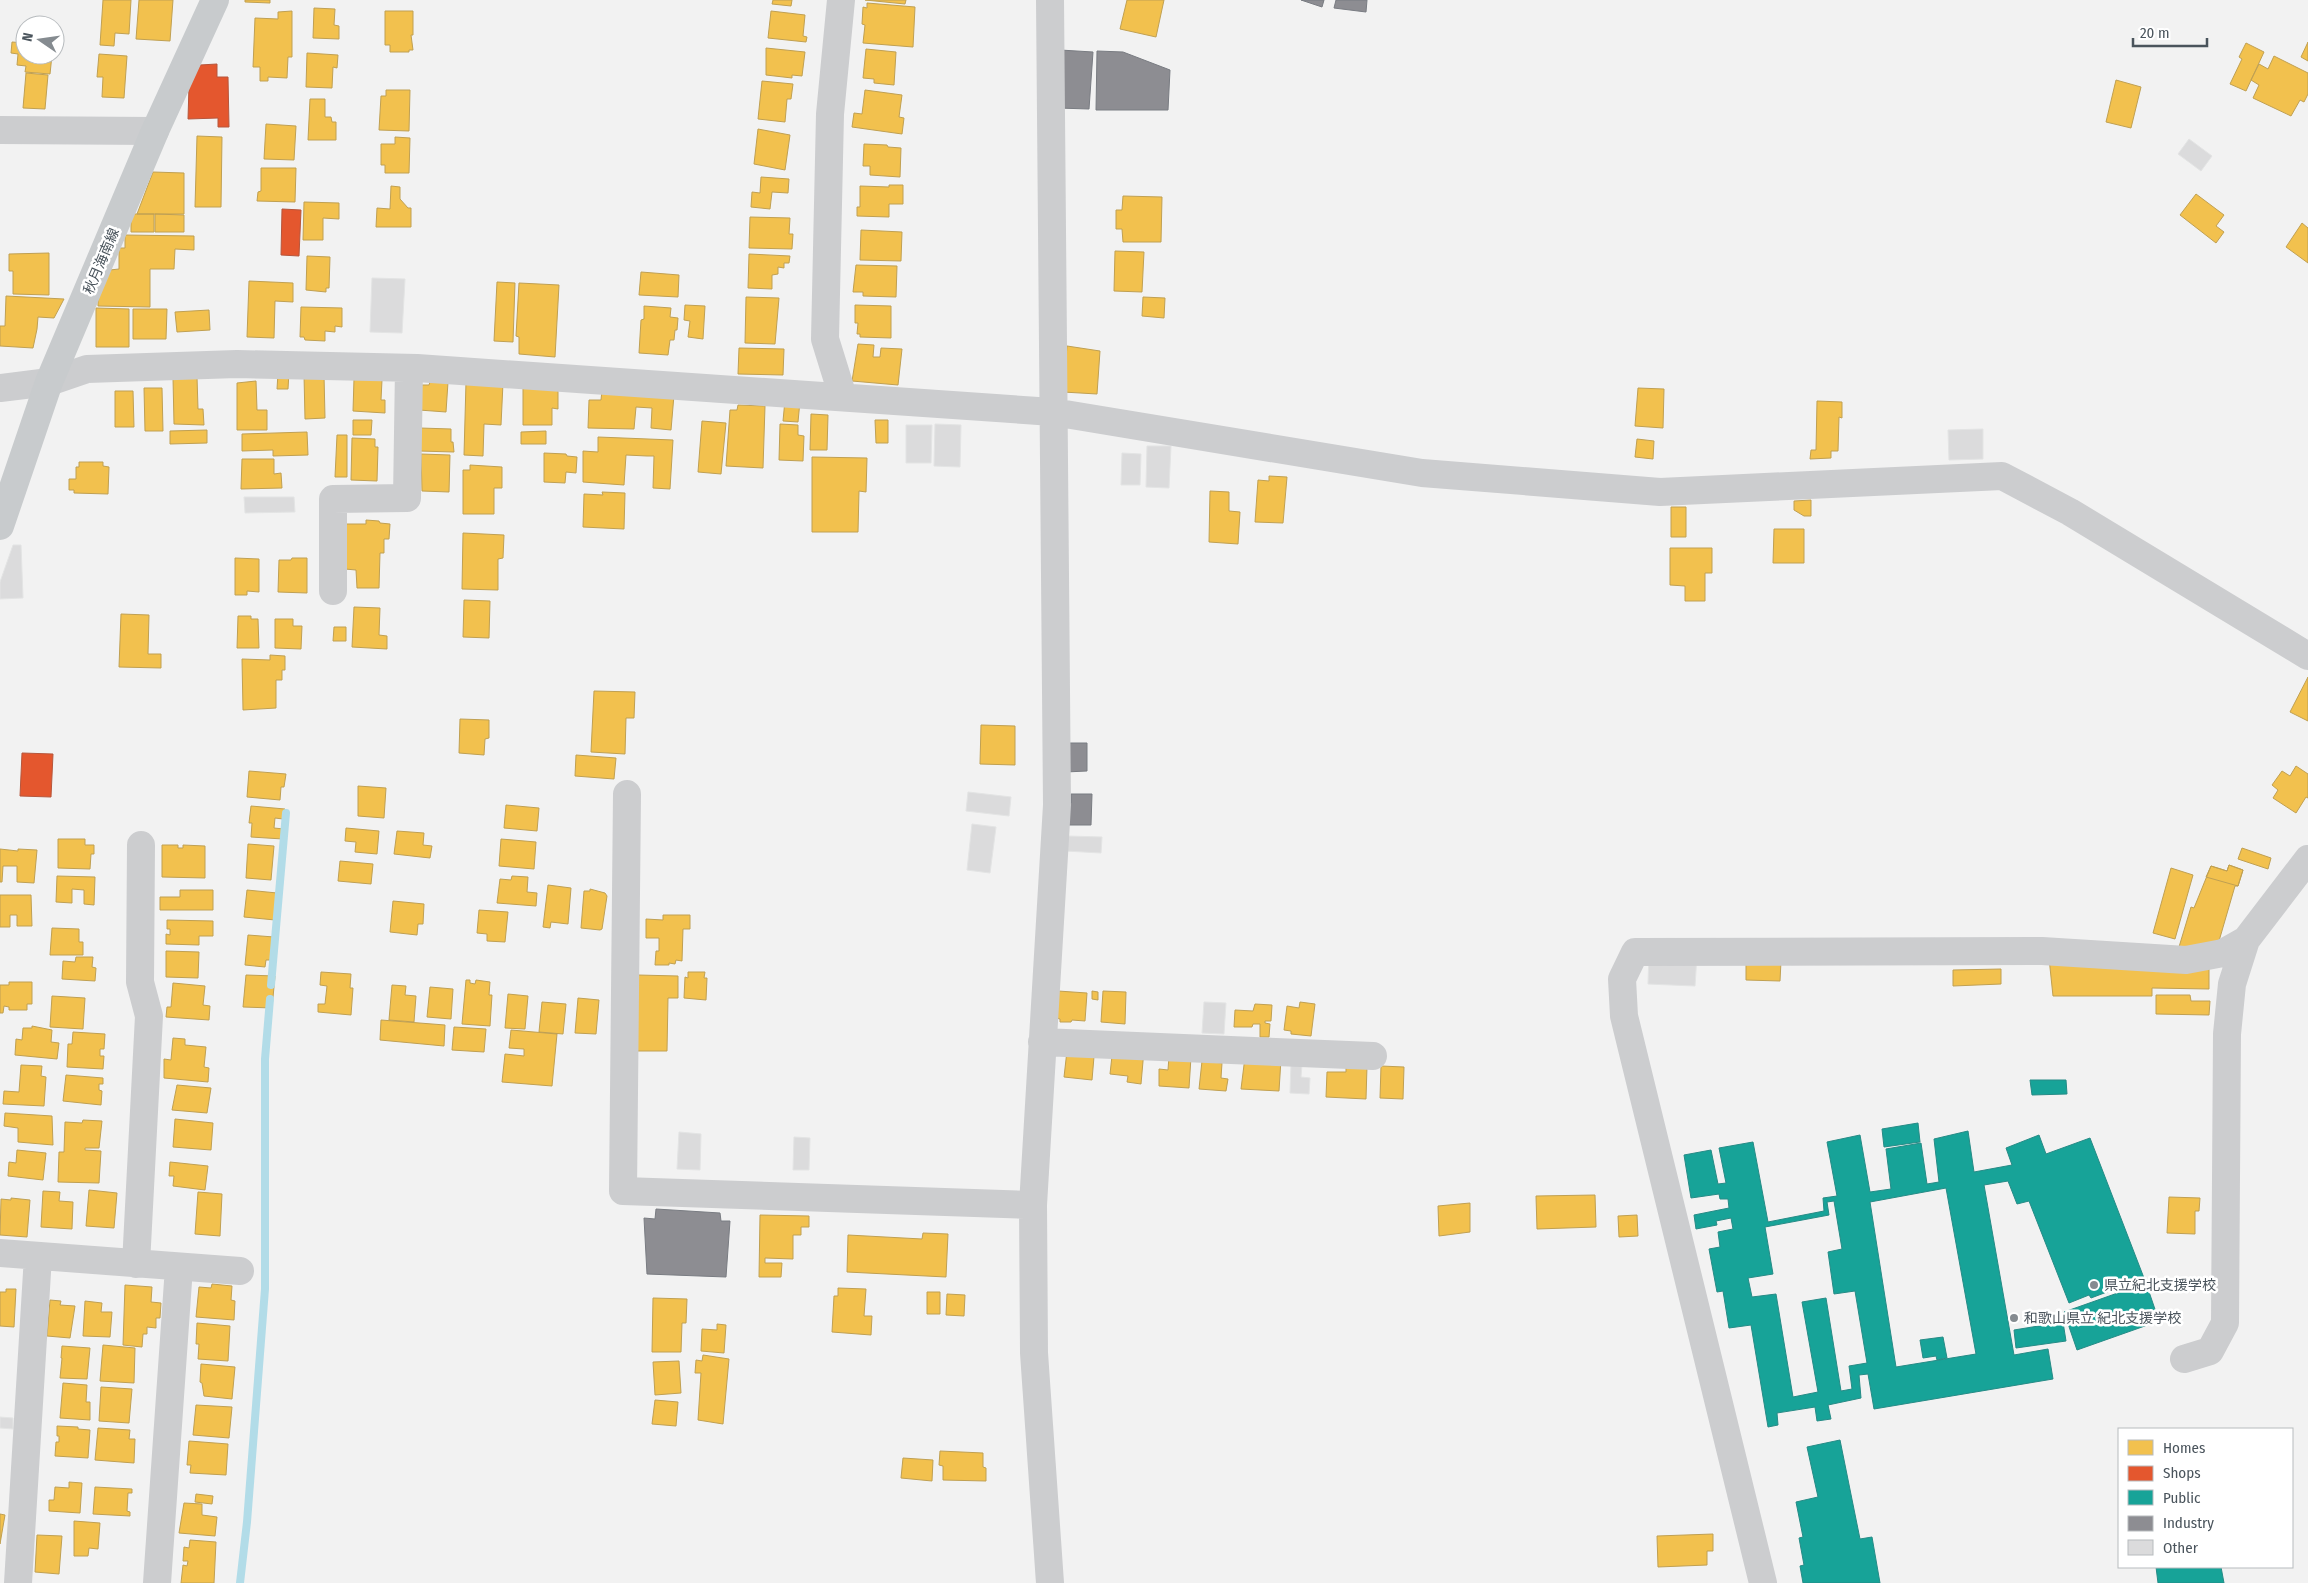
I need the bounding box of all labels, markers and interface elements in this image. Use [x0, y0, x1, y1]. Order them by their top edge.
north arrow [15, 15, 65, 65]
scale bar [2133, 15, 2207, 47]
text: 20 m [2140, 24, 2170, 42]
text: N [19, 31, 37, 43]
street label: 秋月海南線 [80, 226, 123, 297]
place label: 県立紀北支援学校 [2104, 1277, 2216, 1294]
marker: 県立紀北支援学校 [2088, 1279, 2100, 1291]
place label: 和歌山県立 紀北支援学校 [2024, 1310, 2181, 1327]
marker: 和歌山県立 紀北支援学校 [2008, 1312, 2020, 1324]
legend [2118, 1428, 2293, 1568]
text: Homes [2163, 1439, 2205, 1457]
text: Shops [2163, 1464, 2201, 1482]
text: Public [2163, 1489, 2201, 1507]
text: Industry [2163, 1514, 2214, 1532]
text: Other [2163, 1539, 2199, 1557]

